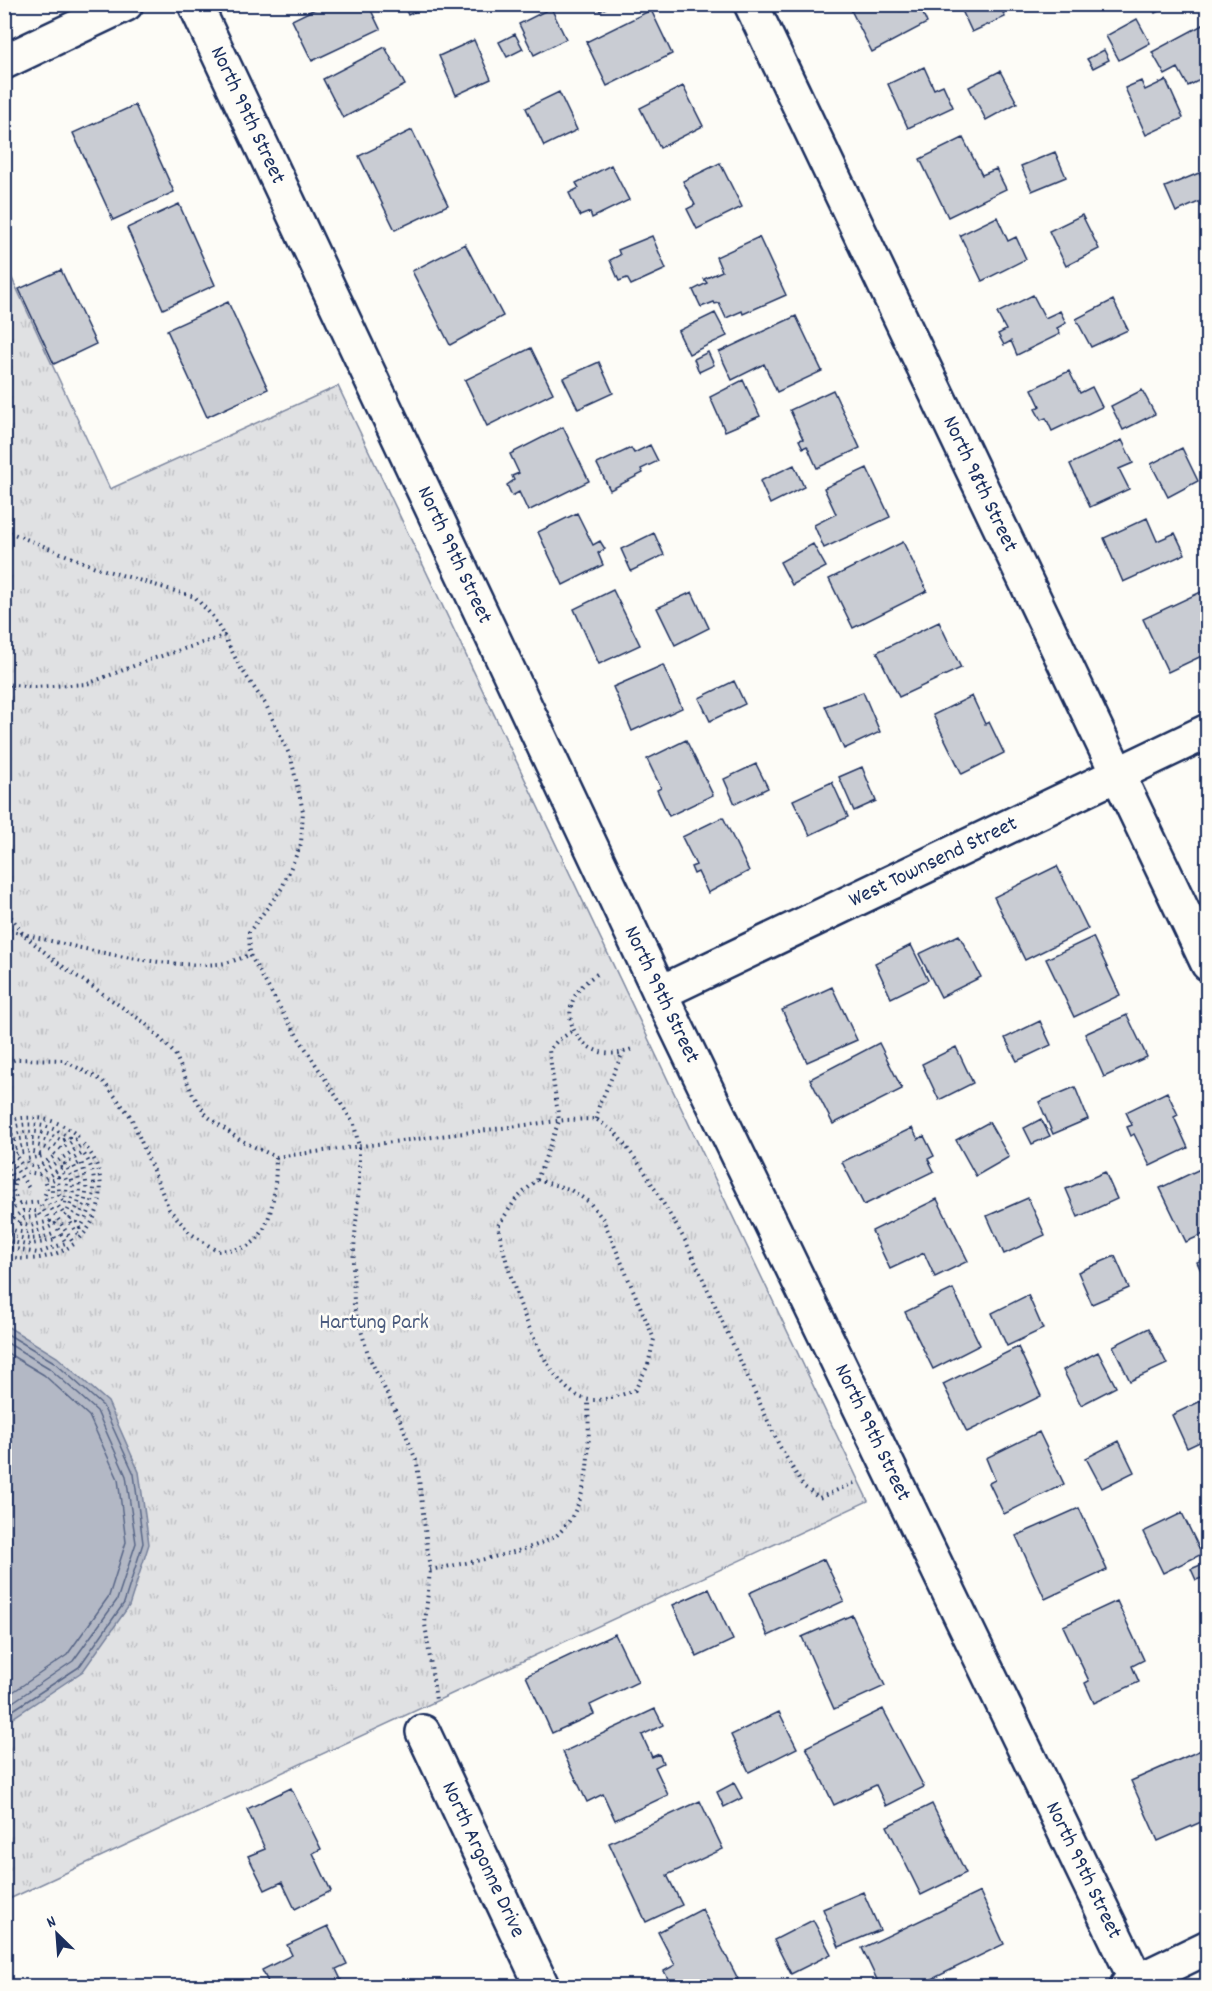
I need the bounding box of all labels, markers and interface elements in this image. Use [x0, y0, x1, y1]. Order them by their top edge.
street label: North 99th Street [202, 41, 293, 189]
street label: North 98th Street [934, 411, 1025, 558]
street label: North 99th Street [408, 481, 500, 629]
street label: West Townsend Street [844, 809, 1023, 916]
street label: North 99th Street [615, 921, 707, 1069]
park label: Hartung Park [319, 1308, 429, 1339]
street label: North 99th Street [826, 1359, 918, 1507]
street label: North Argonne Drive [433, 1776, 533, 1943]
street label: North 99th Street [1037, 1797, 1130, 1944]
north arrow [27, 1904, 87, 1964]
text: N [43, 1911, 60, 1935]

